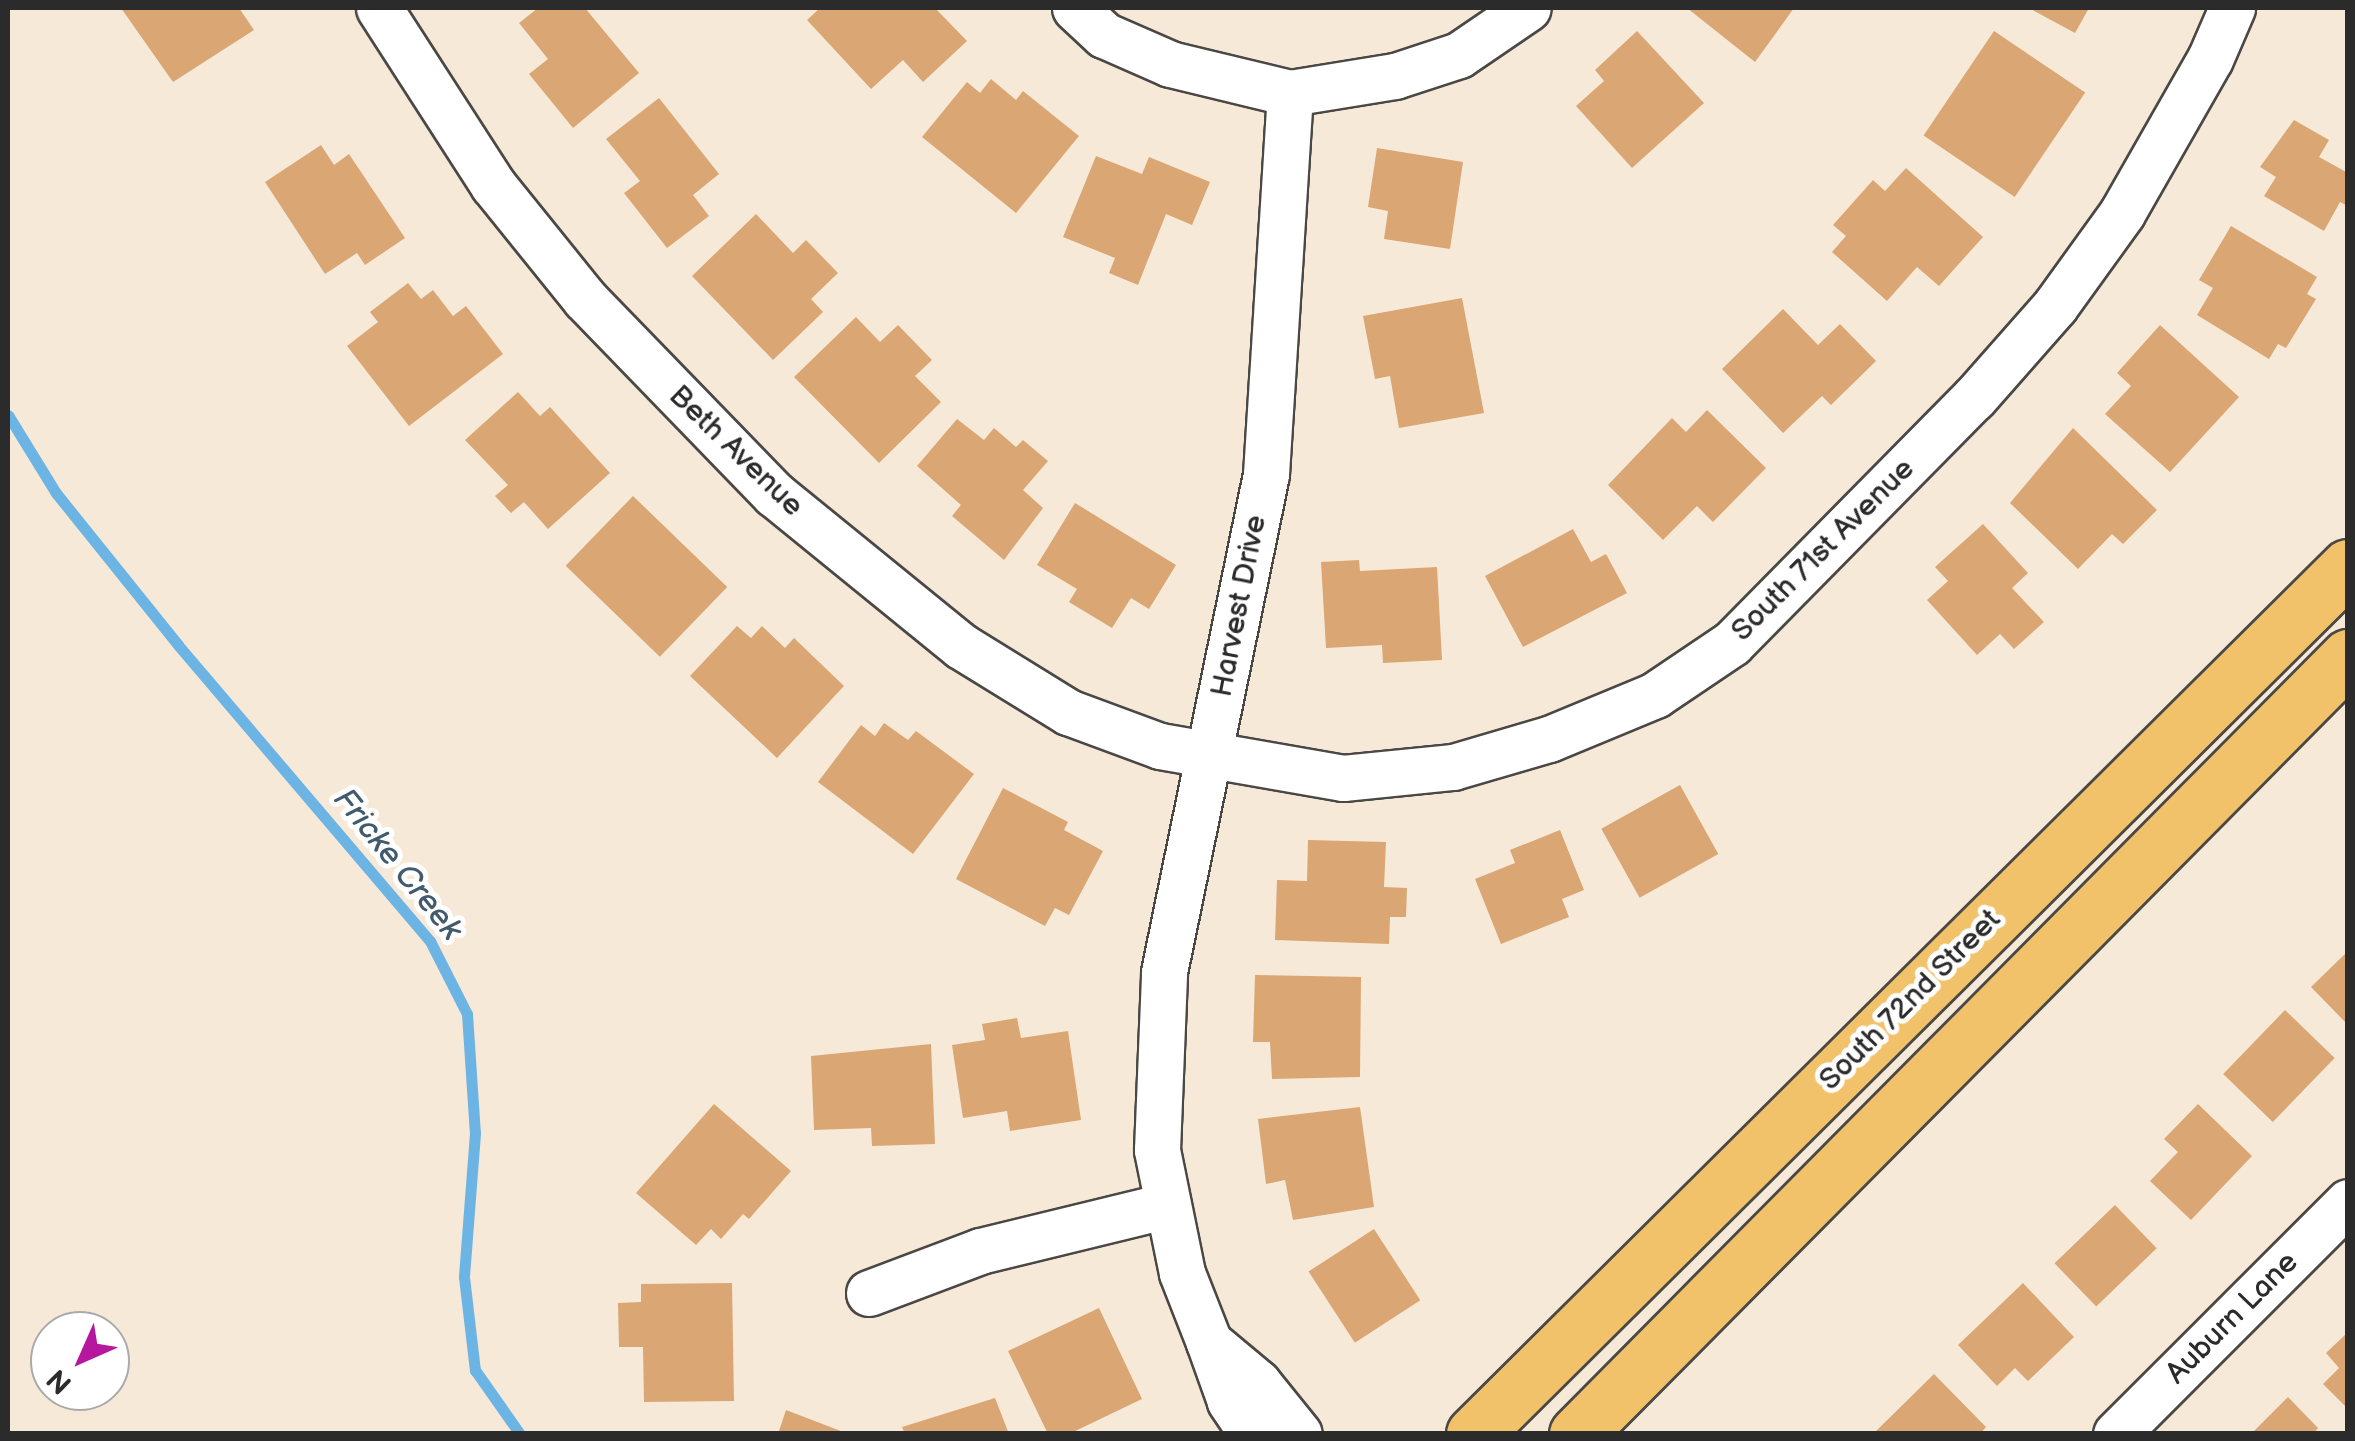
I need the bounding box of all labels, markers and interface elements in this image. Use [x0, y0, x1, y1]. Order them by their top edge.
street label: Beth Avenue [661, 378, 811, 524]
street label: South 71st Avenue [1724, 451, 1922, 649]
street label: Harvest Drive [1204, 512, 1274, 700]
water label: Fricke Creek [324, 781, 470, 949]
street label: South 72nd Street [1812, 902, 2008, 1098]
street label: Auburn Lane [2158, 1244, 2306, 1392]
north arrow [30, 1311, 130, 1411]
text: N [41, 1362, 79, 1400]

